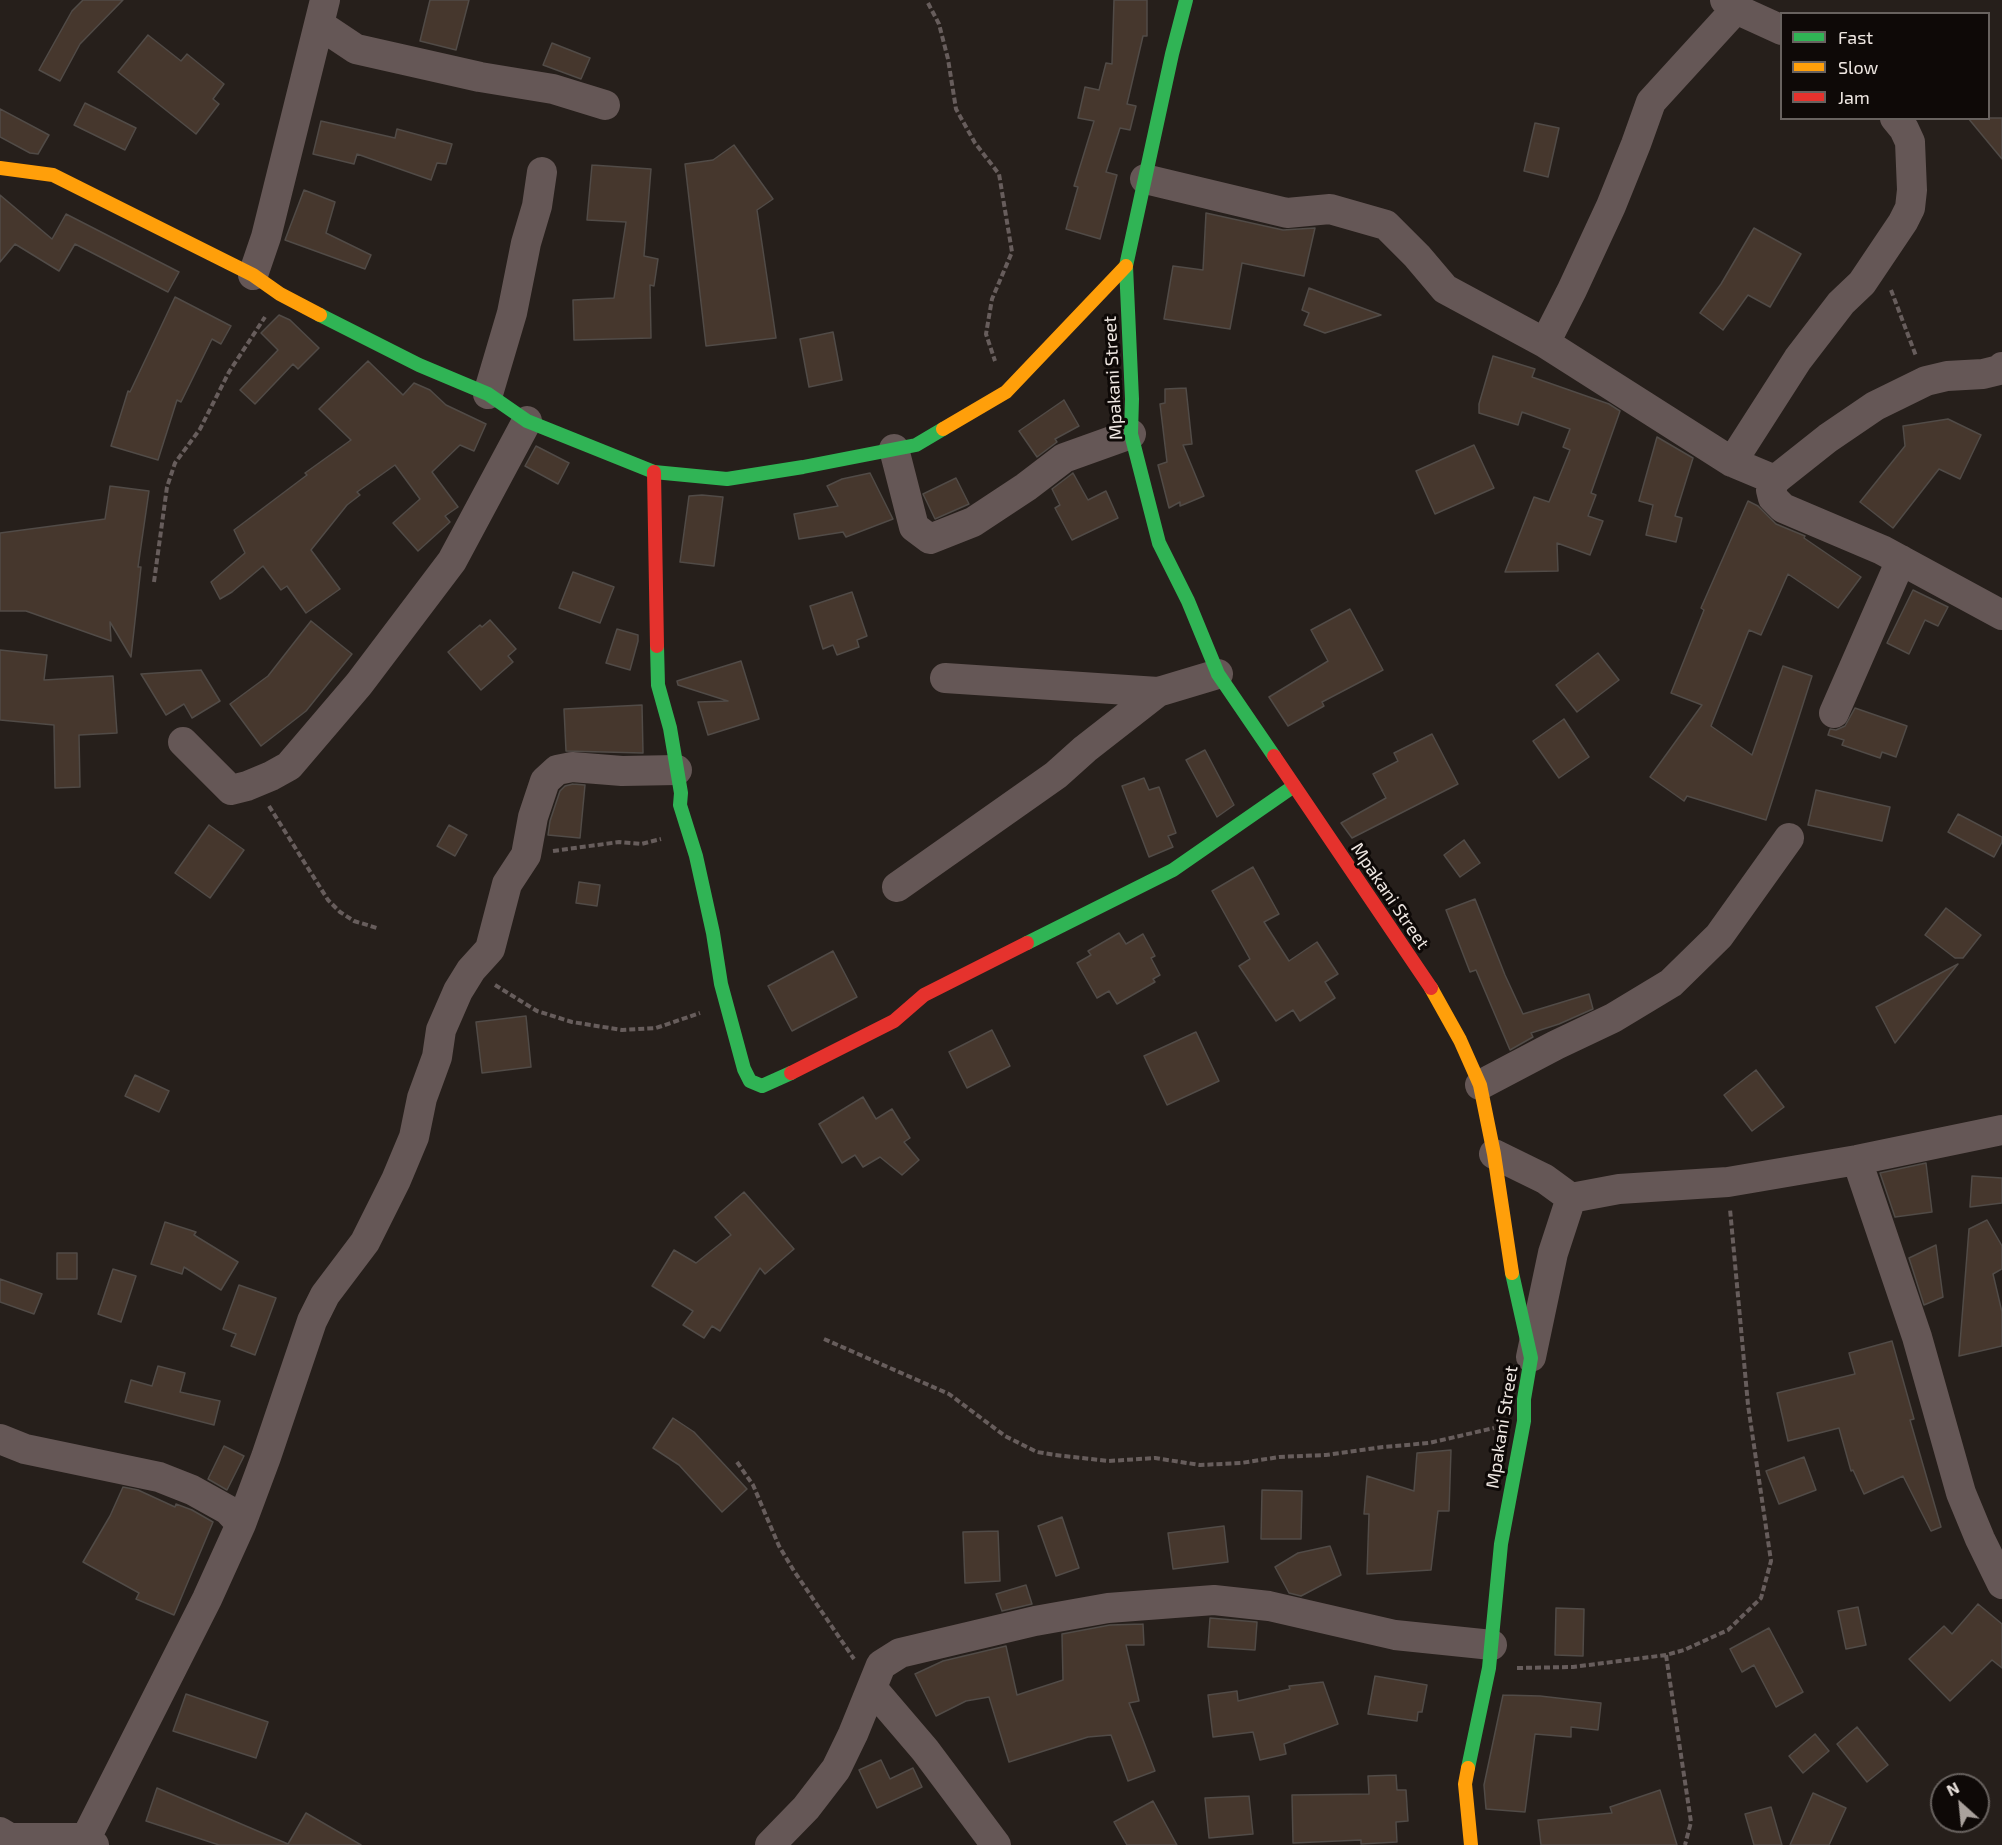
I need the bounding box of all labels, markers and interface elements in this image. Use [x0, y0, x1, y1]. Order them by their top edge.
legend [1780, 12, 1990, 120]
text: Fast [1838, 26, 1873, 48]
text: Slow [1838, 56, 1878, 78]
text: Jam [1838, 86, 1870, 108]
street label: Mpakani Street [1099, 315, 1127, 441]
street label: Mpakani Street [1346, 839, 1434, 953]
street label: Mpakani Street [1482, 1364, 1522, 1490]
north arrow [1930, 1773, 1990, 1833]
text: N [1943, 1777, 1962, 1799]

